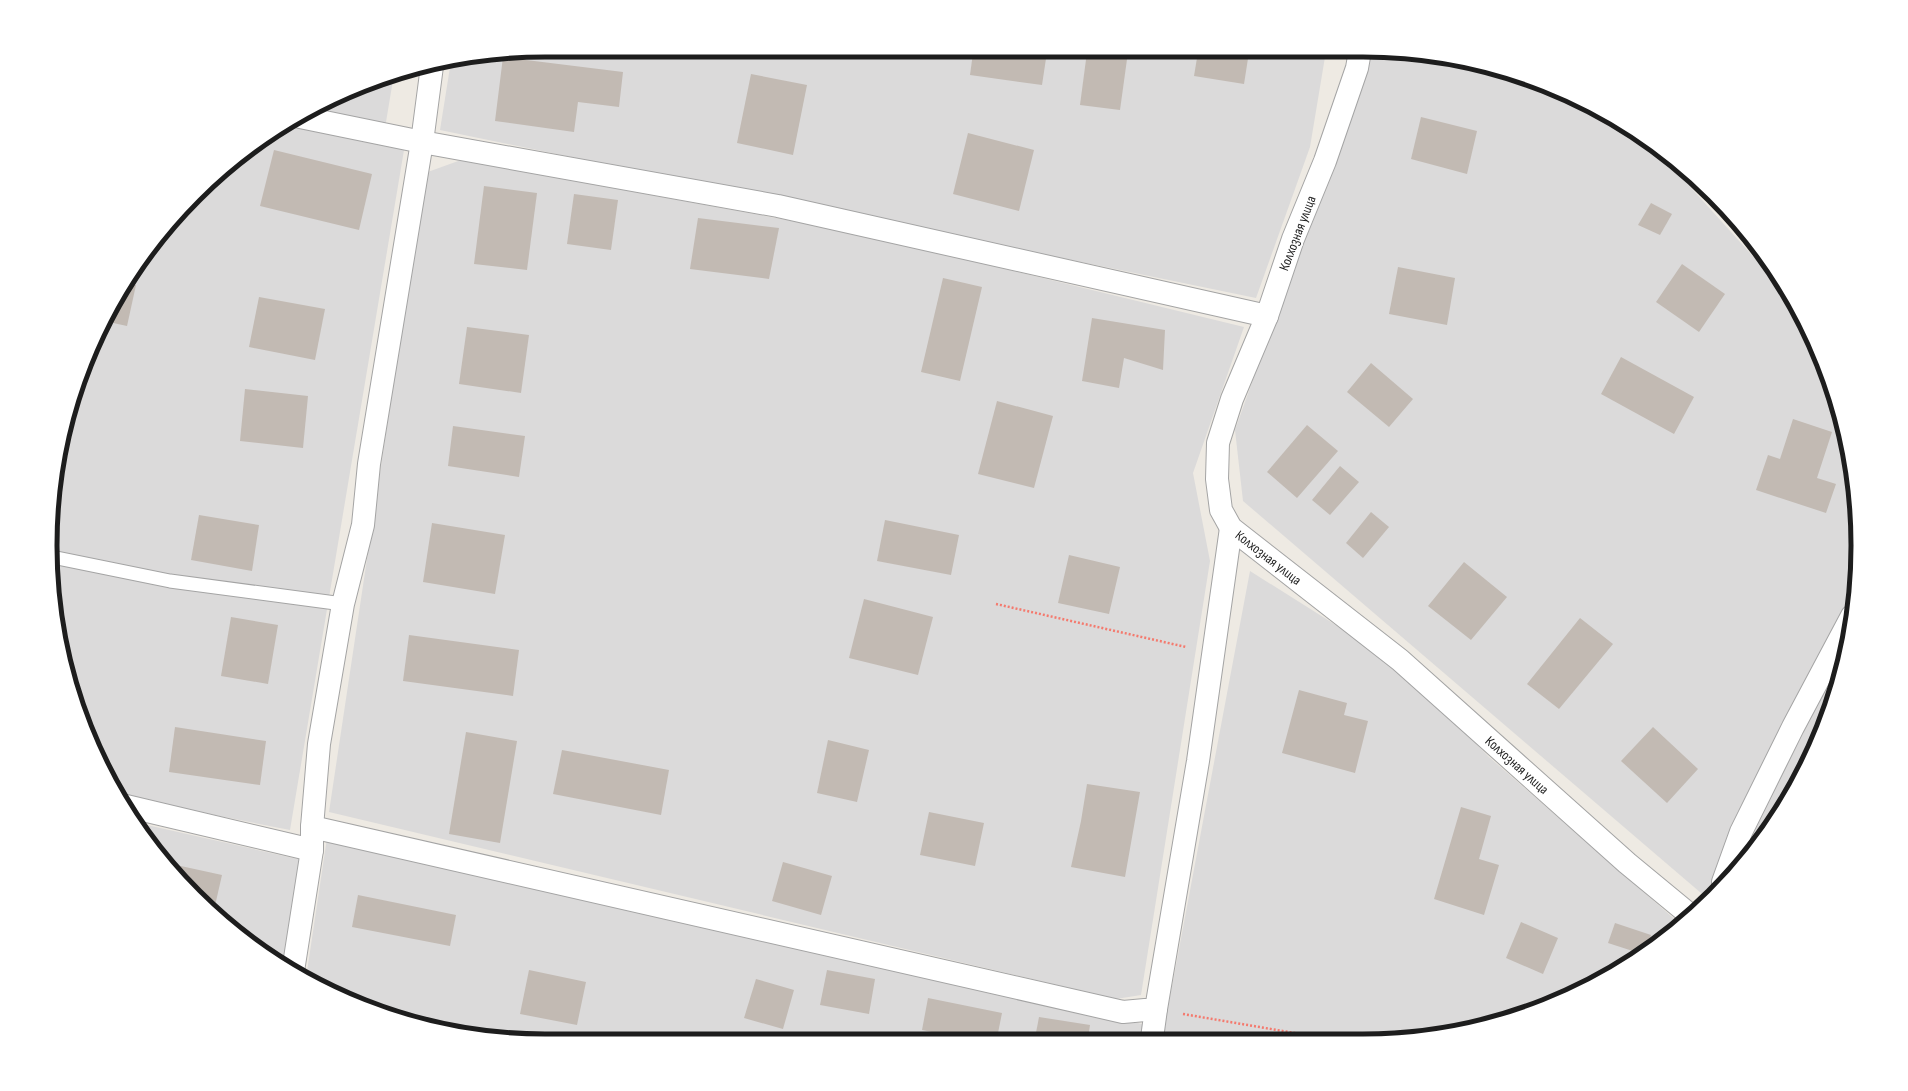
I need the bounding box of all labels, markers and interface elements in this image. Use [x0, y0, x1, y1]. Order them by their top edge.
street label: Колхозная улица [1275, 193, 1320, 273]
street label: Колхозная улица [1232, 527, 1305, 589]
street label: Колхозная улица [1482, 732, 1552, 798]

